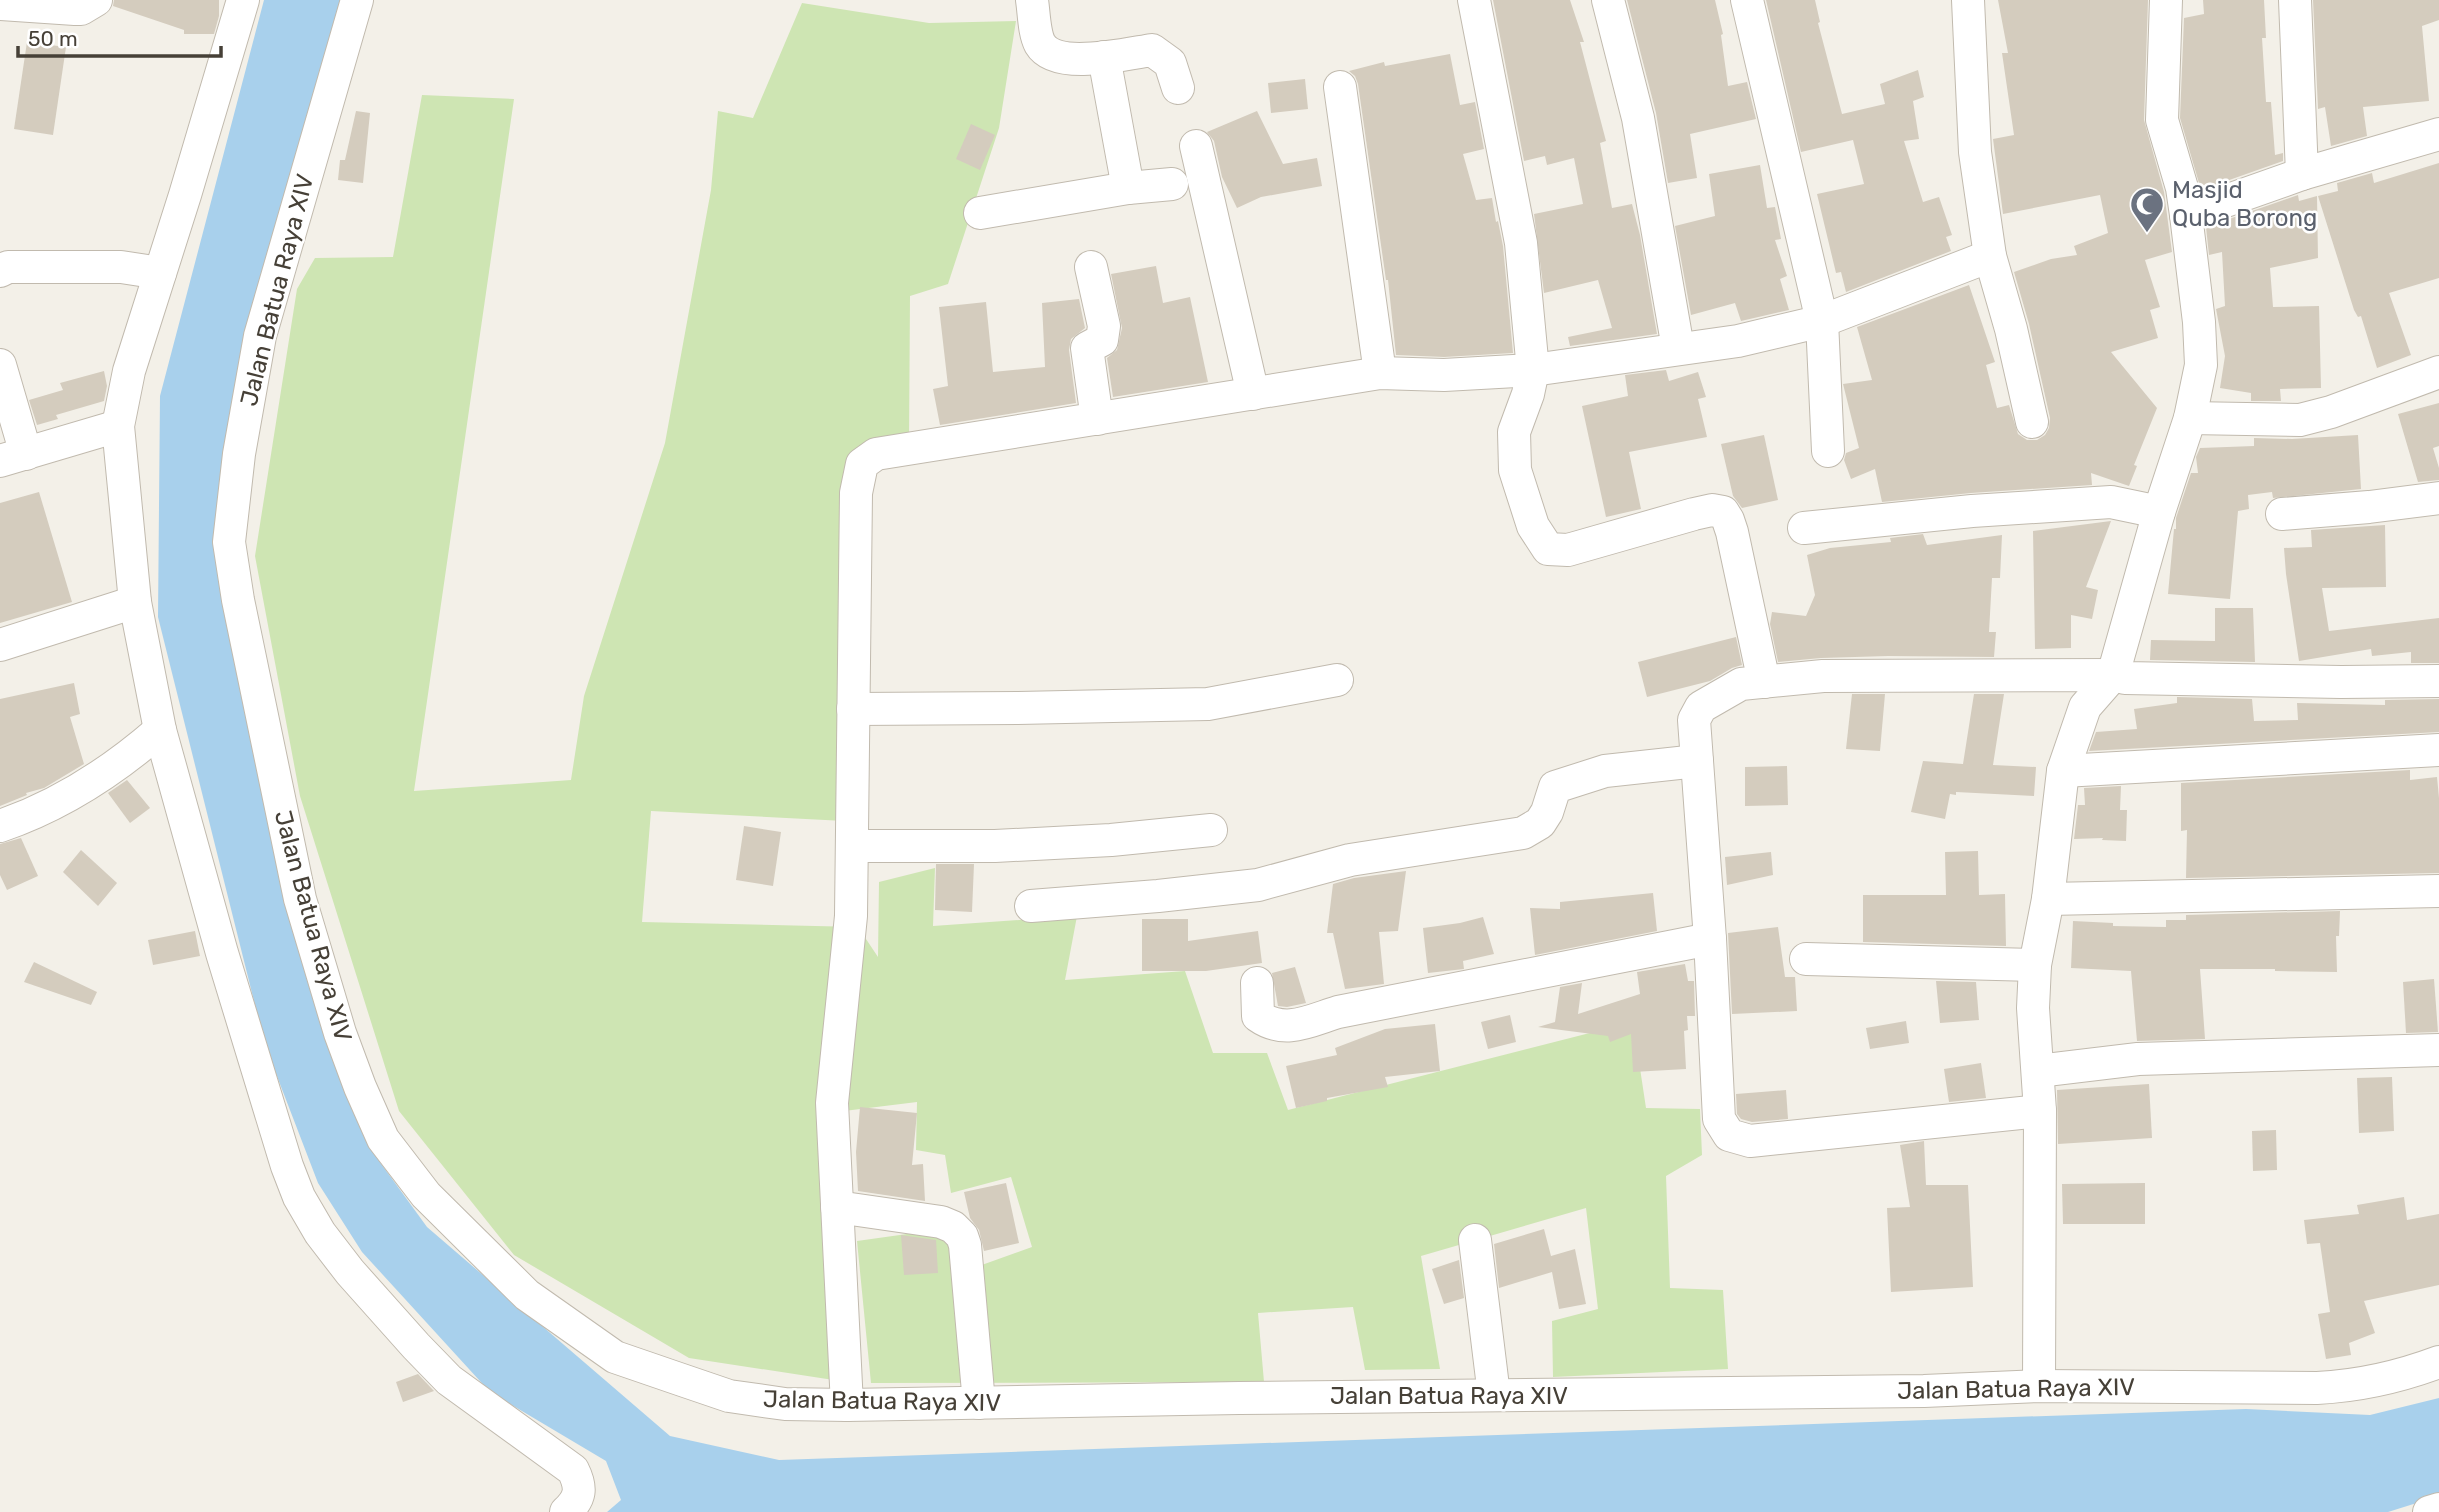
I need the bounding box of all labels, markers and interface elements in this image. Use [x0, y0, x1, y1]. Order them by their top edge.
scale bar [18, 14, 220, 58]
text: 50 m [28, 26, 78, 51]
street label: Jalan Batua Raya XIV [235, 171, 319, 409]
place label: Masjid Quba Borong [2172, 176, 2317, 232]
mosque icon: Masjid Quba Borong [2128, 185, 2166, 234]
street label: Jalan Batua Raya XIV [269, 807, 357, 1045]
street label: Jalan Batua Raya XIV [1897, 1373, 2135, 1405]
street label: Jalan Batua Raya XIV [1330, 1382, 1568, 1410]
street label: Jalan Batua Raya XIV [763, 1385, 1001, 1417]

